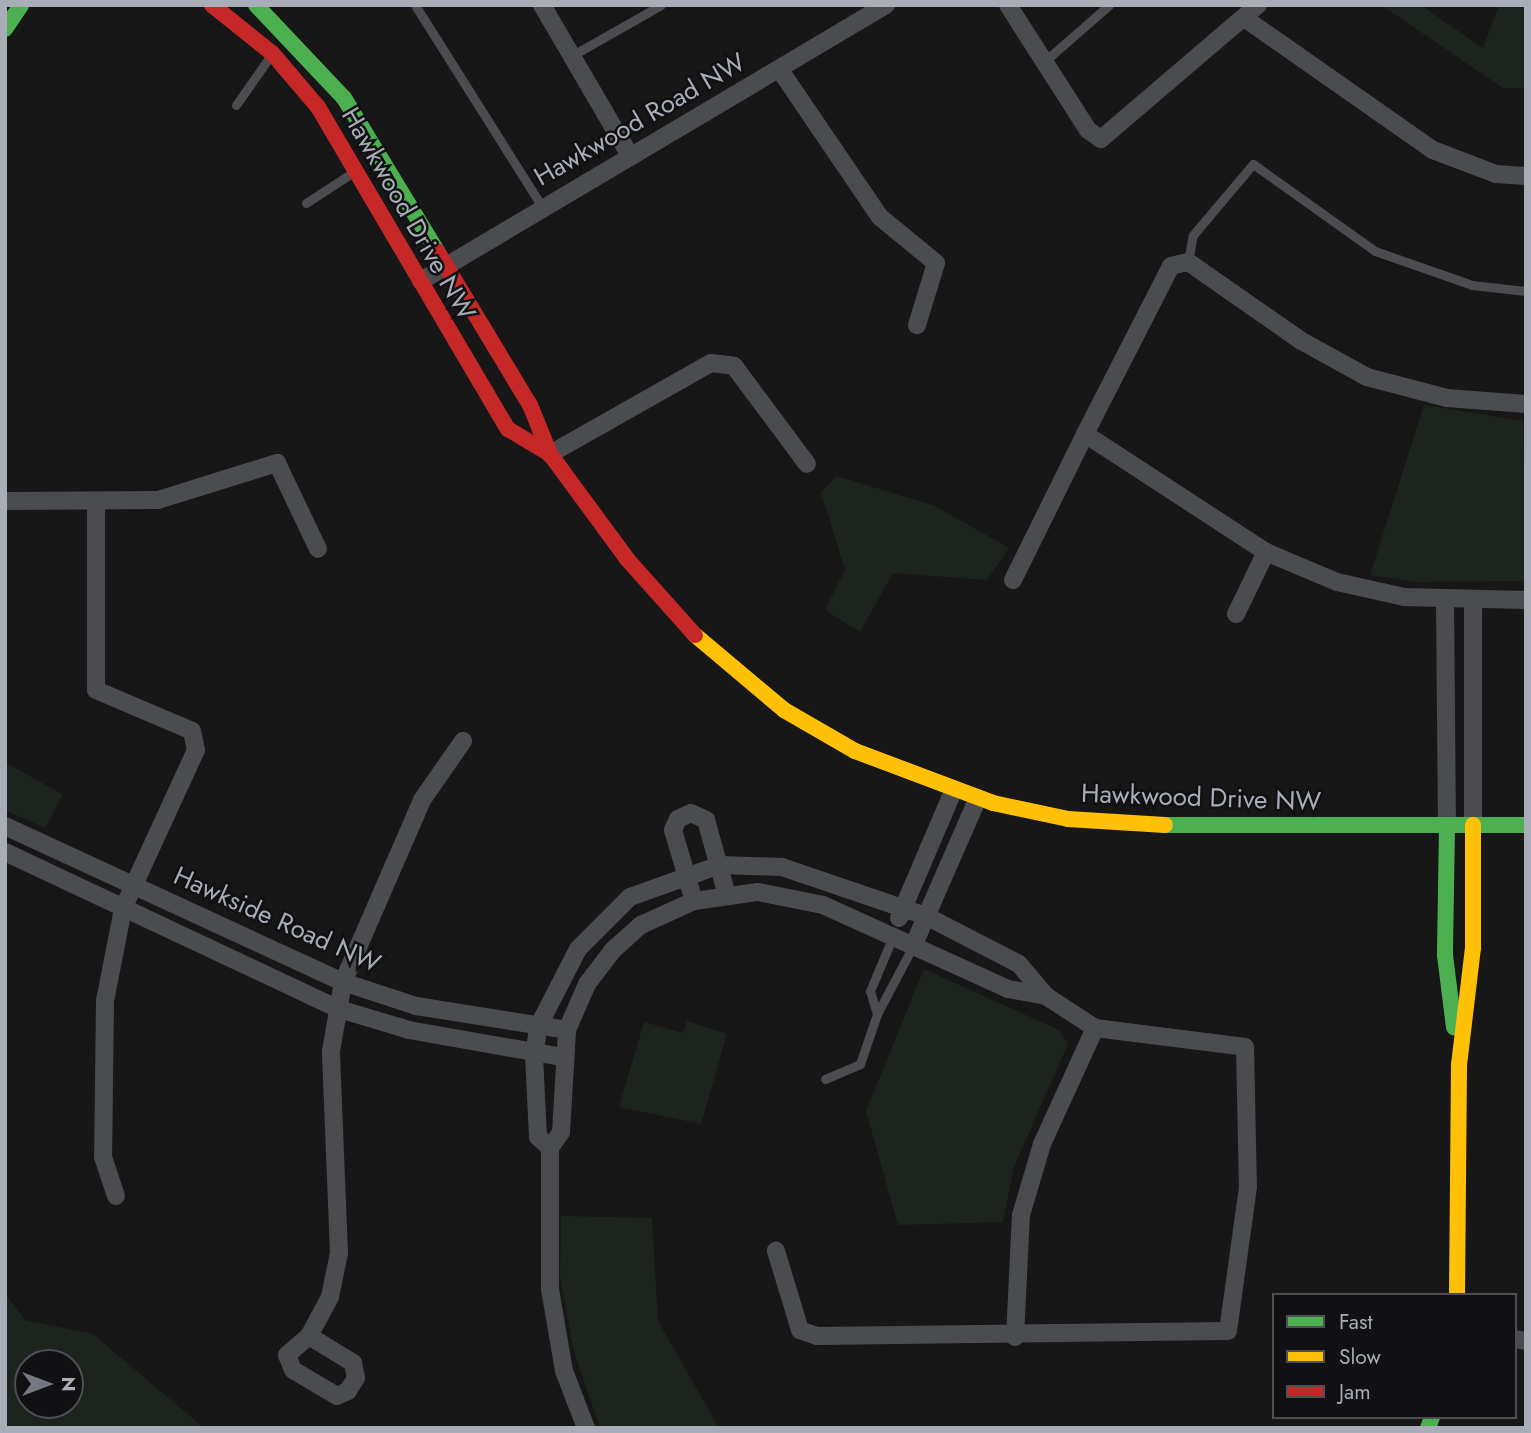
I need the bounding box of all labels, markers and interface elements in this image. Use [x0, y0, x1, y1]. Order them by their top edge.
street label: Hawkwood Road NW [529, 47, 751, 193]
street label: Hawkwood Drive NW [334, 102, 482, 326]
street label: Hawkwood Drive NW [1080, 778, 1322, 818]
street label: Hawkside Road NW [169, 860, 385, 980]
legend [1272, 1293, 1517, 1419]
text: Fast [1339, 1307, 1372, 1337]
text: Slow [1339, 1342, 1381, 1372]
north arrow [14, 1349, 84, 1419]
text: N [55, 1376, 82, 1392]
text: Jam [1339, 1377, 1371, 1407]

